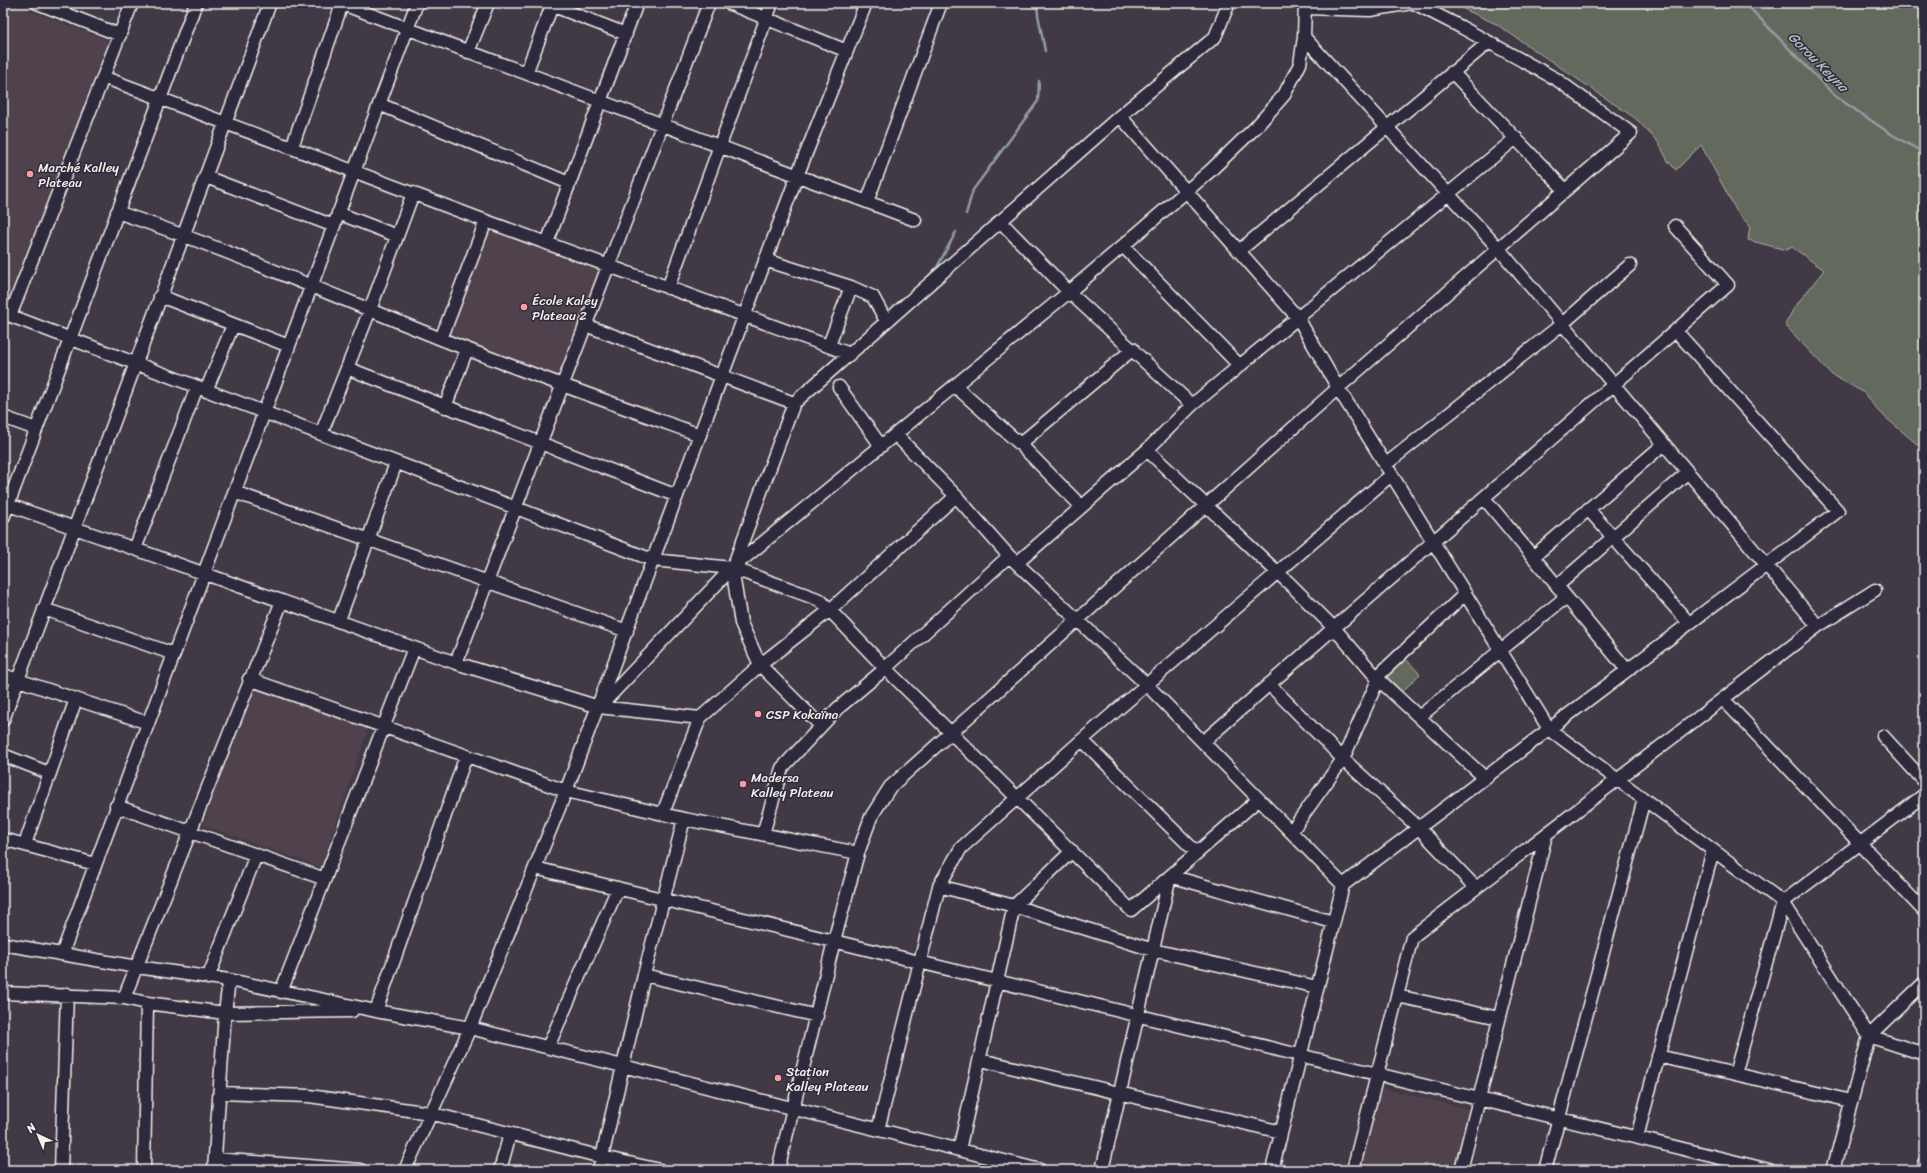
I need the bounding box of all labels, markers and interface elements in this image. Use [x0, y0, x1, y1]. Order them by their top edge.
water label: Gorou Keyna [1782, 26, 1856, 100]
place label: Marché Kalley Plateau [38, 156, 119, 194]
marker: Marché Kalley Plateau [25, 169, 35, 179]
place label: École Kaley Plateau 2 [532, 289, 598, 327]
marker: École Kaley Plateau 2 [519, 302, 529, 312]
place label: CSP Kokaïna [766, 703, 839, 726]
marker: CSP Kokaïna [753, 709, 763, 719]
place label: Madersa Kalley Plateau [751, 766, 834, 804]
marker: Madersa Kalley Plateau [738, 779, 748, 789]
place label: Station Kalley Plateau [786, 1060, 869, 1098]
marker: Station Kalley Plateau [773, 1073, 783, 1083]
north arrow [18, 1115, 58, 1155]
text: N [21, 1118, 41, 1138]

